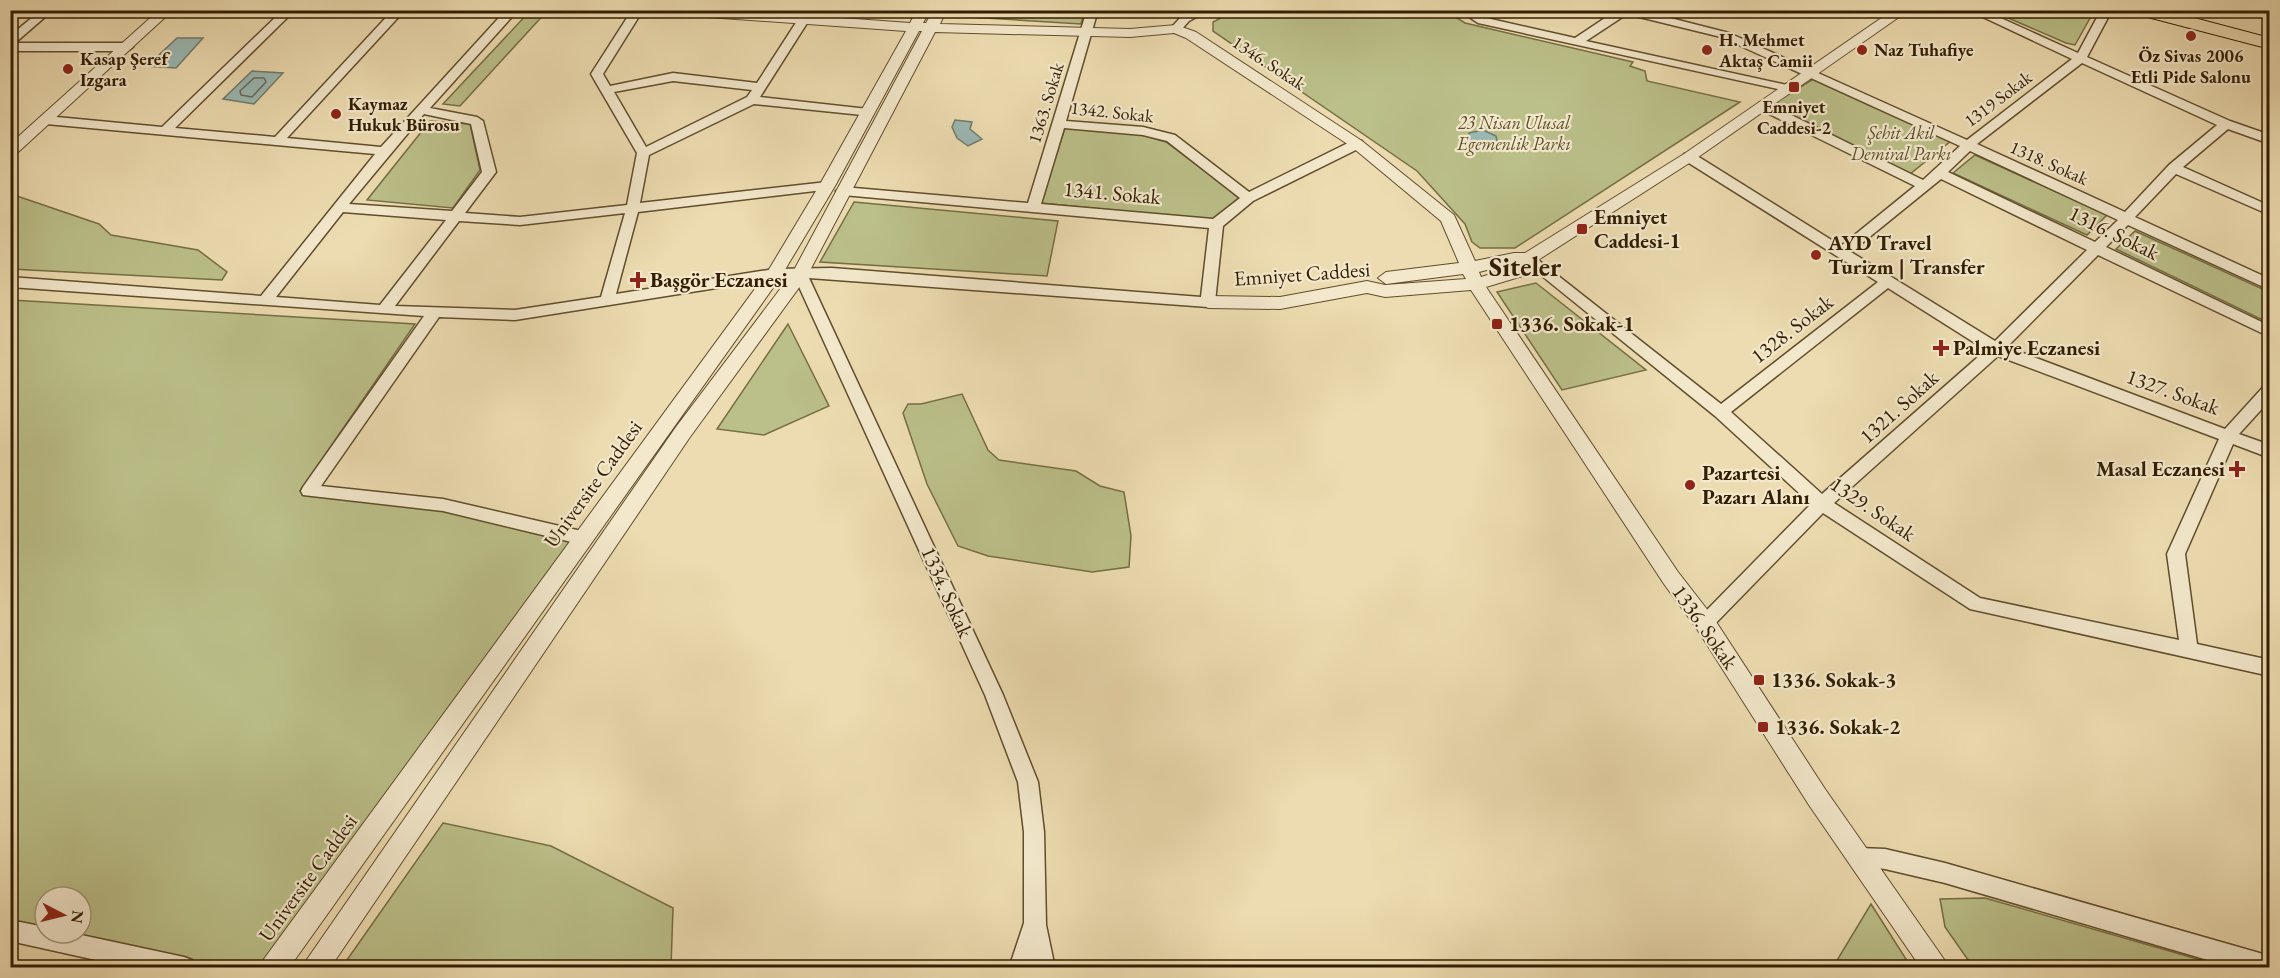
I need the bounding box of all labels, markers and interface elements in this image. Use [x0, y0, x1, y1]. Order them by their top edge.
place label: H. Mehmet Aktaş Camii [1718, 28, 1813, 72]
marker: Öz Sivas 2006 Etli Pide Salonu [2184, 29, 2198, 43]
street label: 1346. Sokak [1228, 30, 1311, 95]
place label: Naz Tuhafiye [1874, 38, 1974, 61]
marker: H. Mehmet Aktaş Camii [1700, 43, 1714, 57]
marker: Naz Tuhafiye [1855, 43, 1869, 57]
place label: Öz Sivas 2006 Etli Pide Salonu [2131, 44, 2251, 88]
place label: Kasap Şeref Izgara [80, 47, 170, 91]
street label: 1363. Sokak [1022, 59, 1069, 146]
marker: Kasap Şeref Izgara [61, 62, 75, 76]
street label: 1319 Sokak [1959, 65, 2037, 132]
marker: Emniyet Caddesi-2 [1787, 80, 1801, 94]
place label: Kaymaz Hukuk Bürosu [348, 92, 460, 136]
place label: Emniyet Caddesi-2 [1757, 95, 1832, 139]
street label: 1342. Sokak [1069, 96, 1155, 127]
marker: Kaymaz Hukuk Bürosu [329, 107, 343, 121]
park label: 23 Nisan Ulusal Egemenlik Parkı [1456, 111, 1571, 156]
park label: Şehit Akil Demiral Parkı [1850, 121, 1951, 165]
street label: 1318. Sokak [2006, 135, 2092, 190]
street label: 1341. Sokak [1062, 175, 1163, 210]
street label: 1316. Sokak [2065, 199, 2165, 267]
place label: Emniyet Caddesi-1 [1594, 203, 1681, 254]
marker: Emniyet Caddesi-1 [1575, 222, 1589, 236]
place label: AYD Travel Turizm | Transfer [1827, 229, 1985, 280]
marker: AYD Travel Turizm | Transfer [1809, 248, 1823, 262]
district label: Siteler [1489, 249, 1562, 284]
street label: Emniyet Caddesi [1233, 255, 1371, 292]
place label: Başgör Eczanesi [650, 266, 788, 293]
marker: Başgör Eczanesi [631, 273, 645, 287]
street label: 1328. Sokak [1745, 287, 1839, 369]
place label: 1336. Sokak-1 [1509, 310, 1634, 337]
marker: 1336. Sokak-1 [1490, 317, 1504, 331]
place label: Palmiye Eczanesi [1953, 334, 2100, 361]
marker: Palmiye Eczanesi [1934, 341, 1948, 355]
street label: 1327. Sokak [2123, 362, 2225, 421]
street label: 1321. Sokak [1853, 363, 1945, 449]
street label: Universite Caddesi [537, 415, 648, 553]
place label: Masal Eczanesi [2096, 455, 2225, 482]
place label: Pazartesi Pazarı Alanı [1702, 459, 1810, 510]
marker: Masal Eczanesi [2230, 462, 2244, 476]
street label: 1329. Sokak [1825, 470, 1922, 548]
marker: Pazartesi Pazarı Alanı [1683, 478, 1697, 492]
street label: 1334. Sokak [915, 542, 980, 643]
street label: 1336. Sokak [1666, 579, 1745, 675]
place label: 1336. Sokak-3 [1771, 666, 1896, 693]
marker: 1336. Sokak-3 [1752, 673, 1766, 687]
place label: 1336. Sokak-2 [1775, 713, 1900, 740]
marker: 1336. Sokak-2 [1756, 720, 1770, 734]
street label: Universite Caddesi [252, 809, 363, 947]
north arrow [33, 885, 93, 945]
text: N [66, 909, 89, 925]

